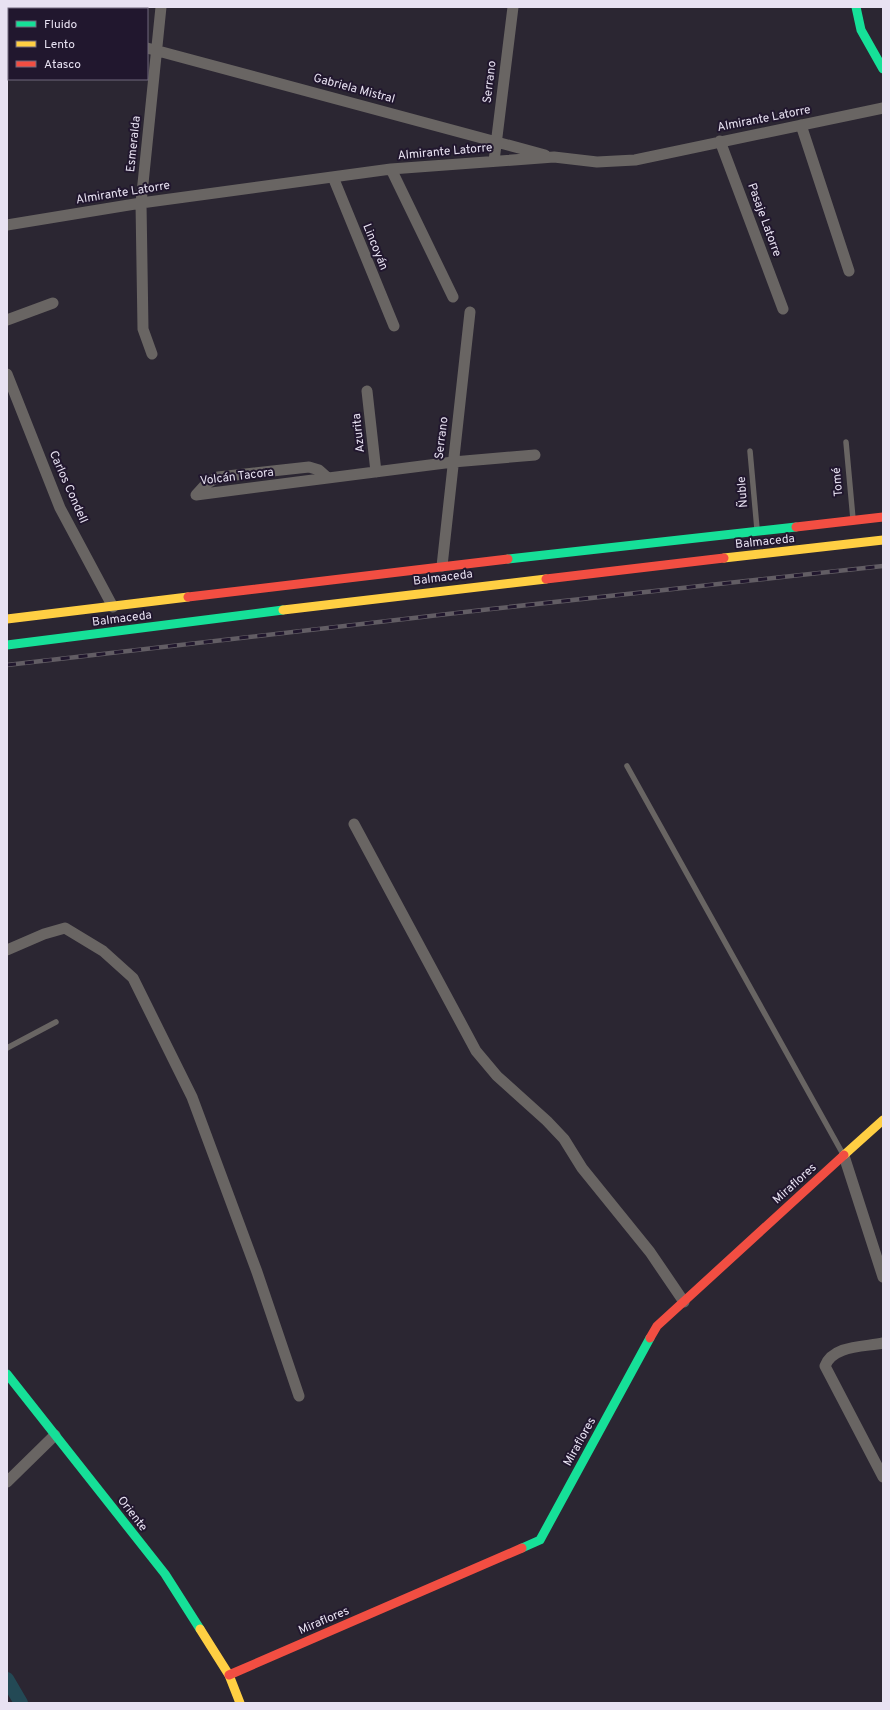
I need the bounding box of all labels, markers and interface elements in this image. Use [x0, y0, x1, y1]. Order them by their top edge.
legend [8, 8, 148, 80]
text: Fluido [44, 17, 77, 33]
text: Lento [44, 37, 75, 53]
text: Atasco [44, 57, 81, 73]
street label: Serrano [479, 60, 501, 104]
street label: Gabriela Mistral [311, 70, 397, 108]
street label: Almirante Latorre [716, 102, 812, 136]
street label: Esmeralda [123, 115, 145, 173]
street label: Almirante Latorre [397, 140, 493, 164]
street label: Almirante Latorre [75, 178, 171, 208]
street label: Pasaje Latorre [743, 181, 785, 259]
street label: Lincoyán [358, 221, 392, 273]
street label: Azurita [349, 413, 369, 453]
street label: Serrano [431, 416, 453, 460]
street label: Carlos Condell [45, 448, 91, 526]
street label: Volcán Tacora [199, 465, 275, 489]
street label: Tomé [829, 467, 847, 497]
street label: Ñuble [734, 476, 752, 508]
street label: Balmaceda [734, 531, 796, 553]
street label: Balmaceda [412, 566, 474, 590]
street label: Balmaceda [91, 607, 153, 631]
street label: Miraflores [770, 1160, 820, 1208]
street label: Miraflores [560, 1415, 600, 1469]
street label: Oriente [113, 1493, 151, 1535]
street label: Miraflores [296, 1603, 352, 1639]

